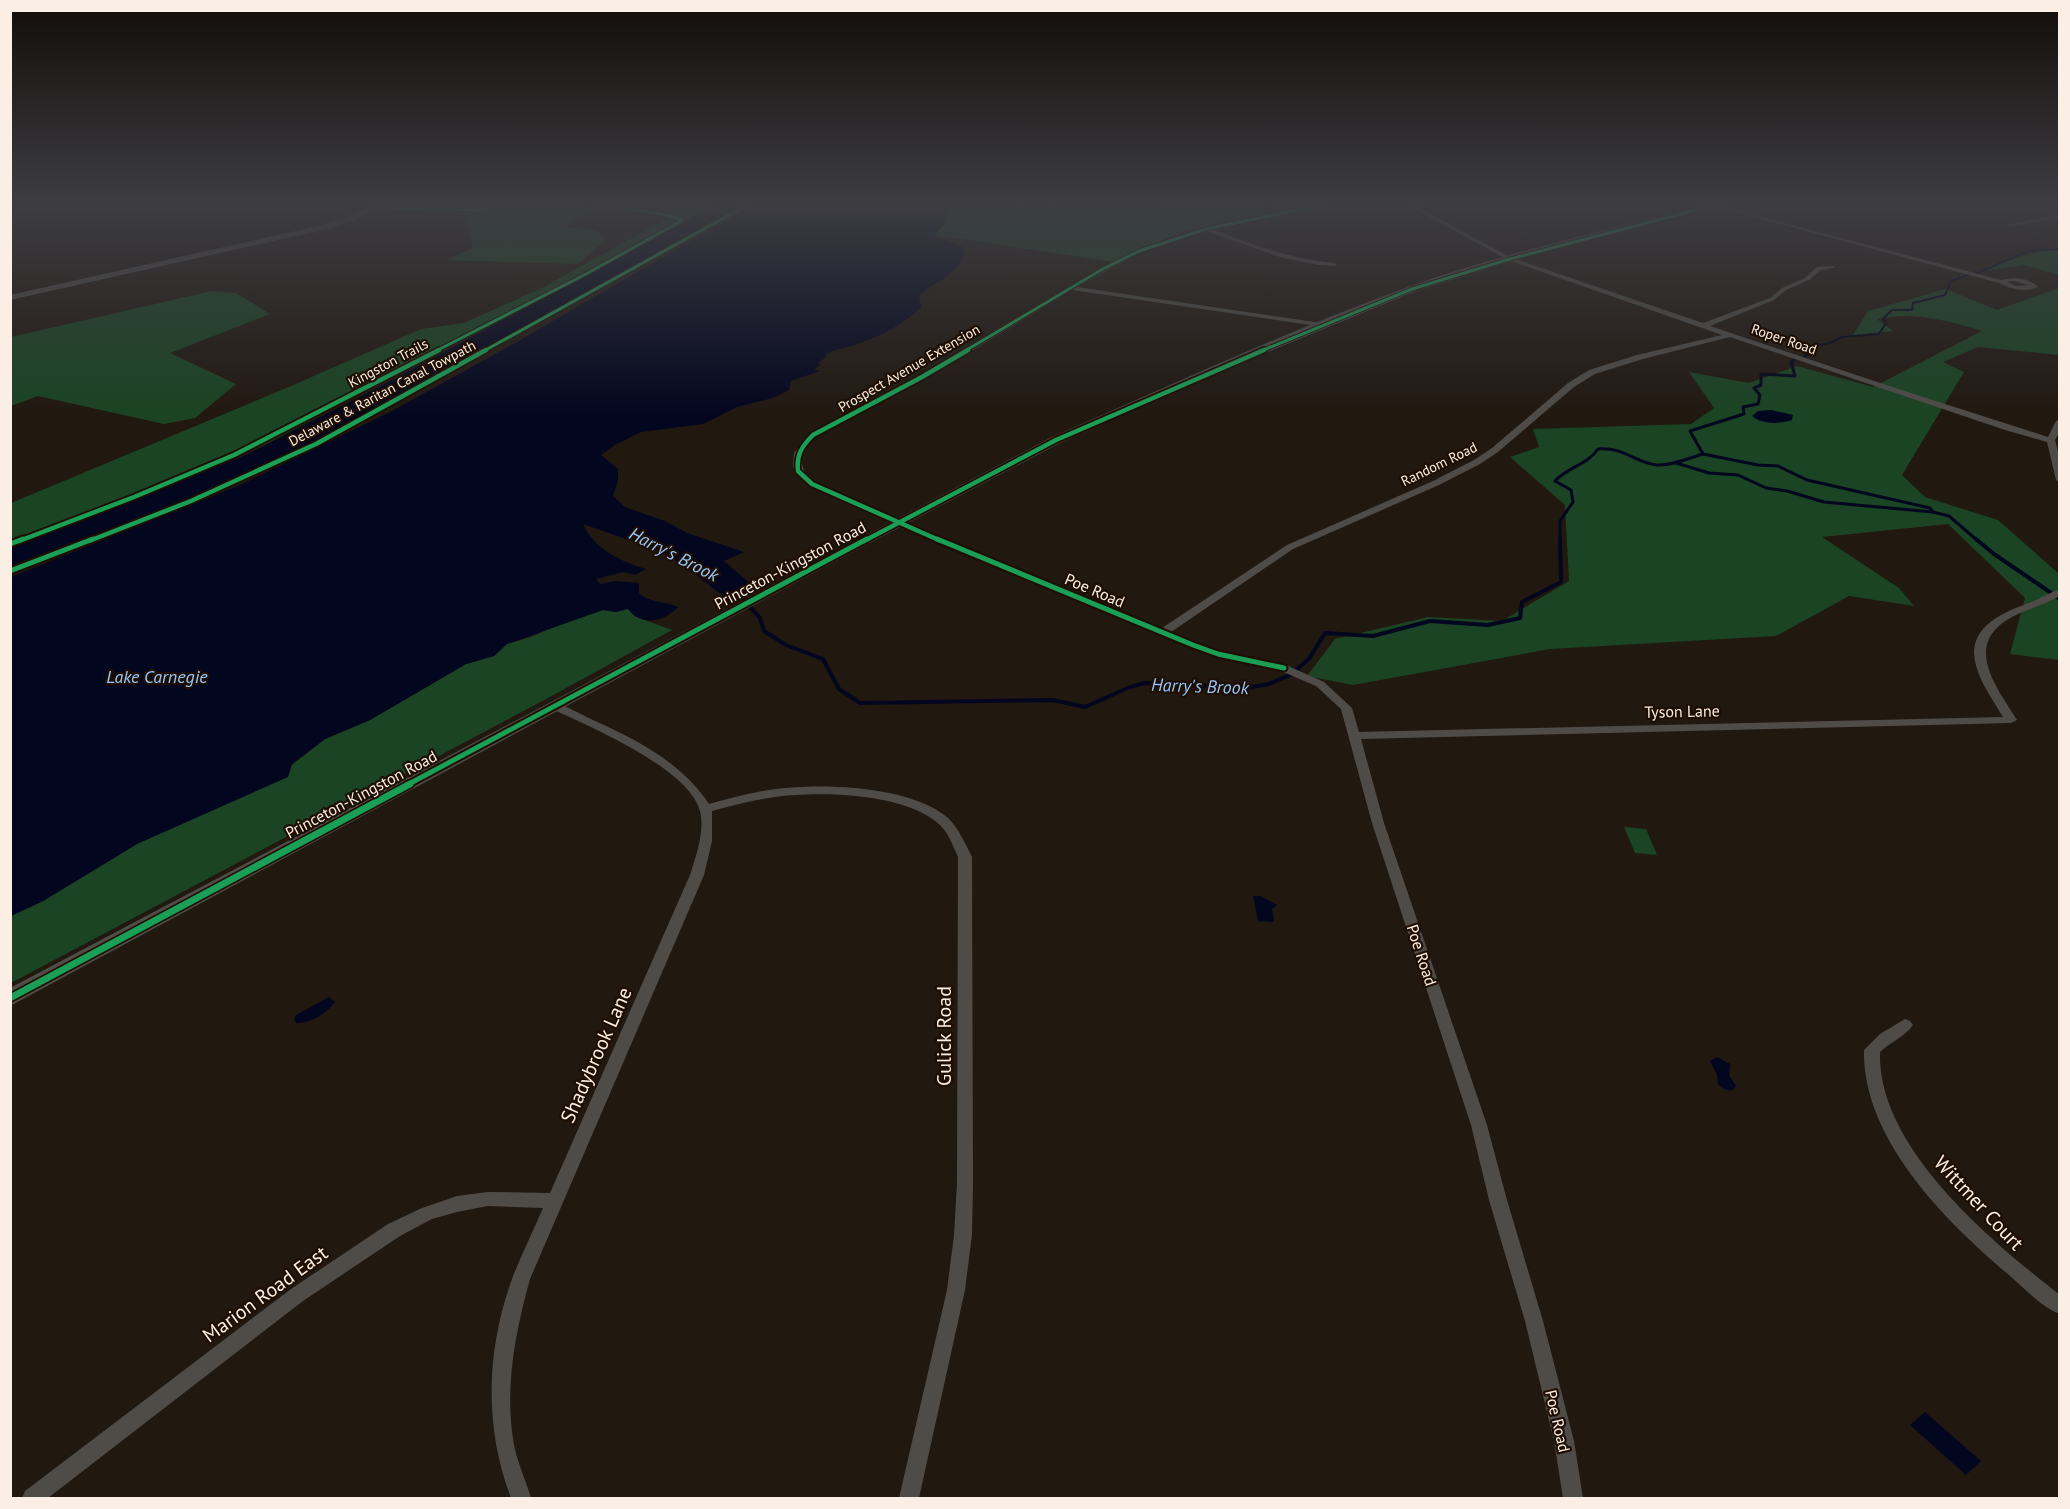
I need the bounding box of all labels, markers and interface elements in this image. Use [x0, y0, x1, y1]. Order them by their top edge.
street label: Roper Road [1749, 319, 1819, 359]
street label: Prospect Avenue Extension [835, 320, 983, 416]
street label: Kingston Trails [345, 334, 431, 392]
street label: Delaware & Raritan Canal Towpath [285, 336, 479, 450]
street label: Random Road [1398, 438, 1480, 490]
street label: Princeton-Kingston Road [711, 516, 869, 614]
water label: Harry's Brook [625, 522, 723, 587]
street label: Poe Road [1062, 568, 1128, 612]
water label: Lake Carnegie [106, 665, 208, 688]
water label: Harry's Brook [1151, 673, 1250, 699]
street label: Tyson Lane [1644, 700, 1720, 722]
street label: Princeton-Kingston Road [282, 745, 440, 843]
street label: Poe Road [1403, 922, 1441, 988]
street label: Shadybrook Lane [554, 983, 638, 1127]
street label: Gulick Road [931, 986, 957, 1086]
street label: Wittmer Court [1928, 1150, 2030, 1256]
street label: Marion Road East [197, 1240, 333, 1348]
street label: Poe Road [1541, 1388, 1575, 1454]

